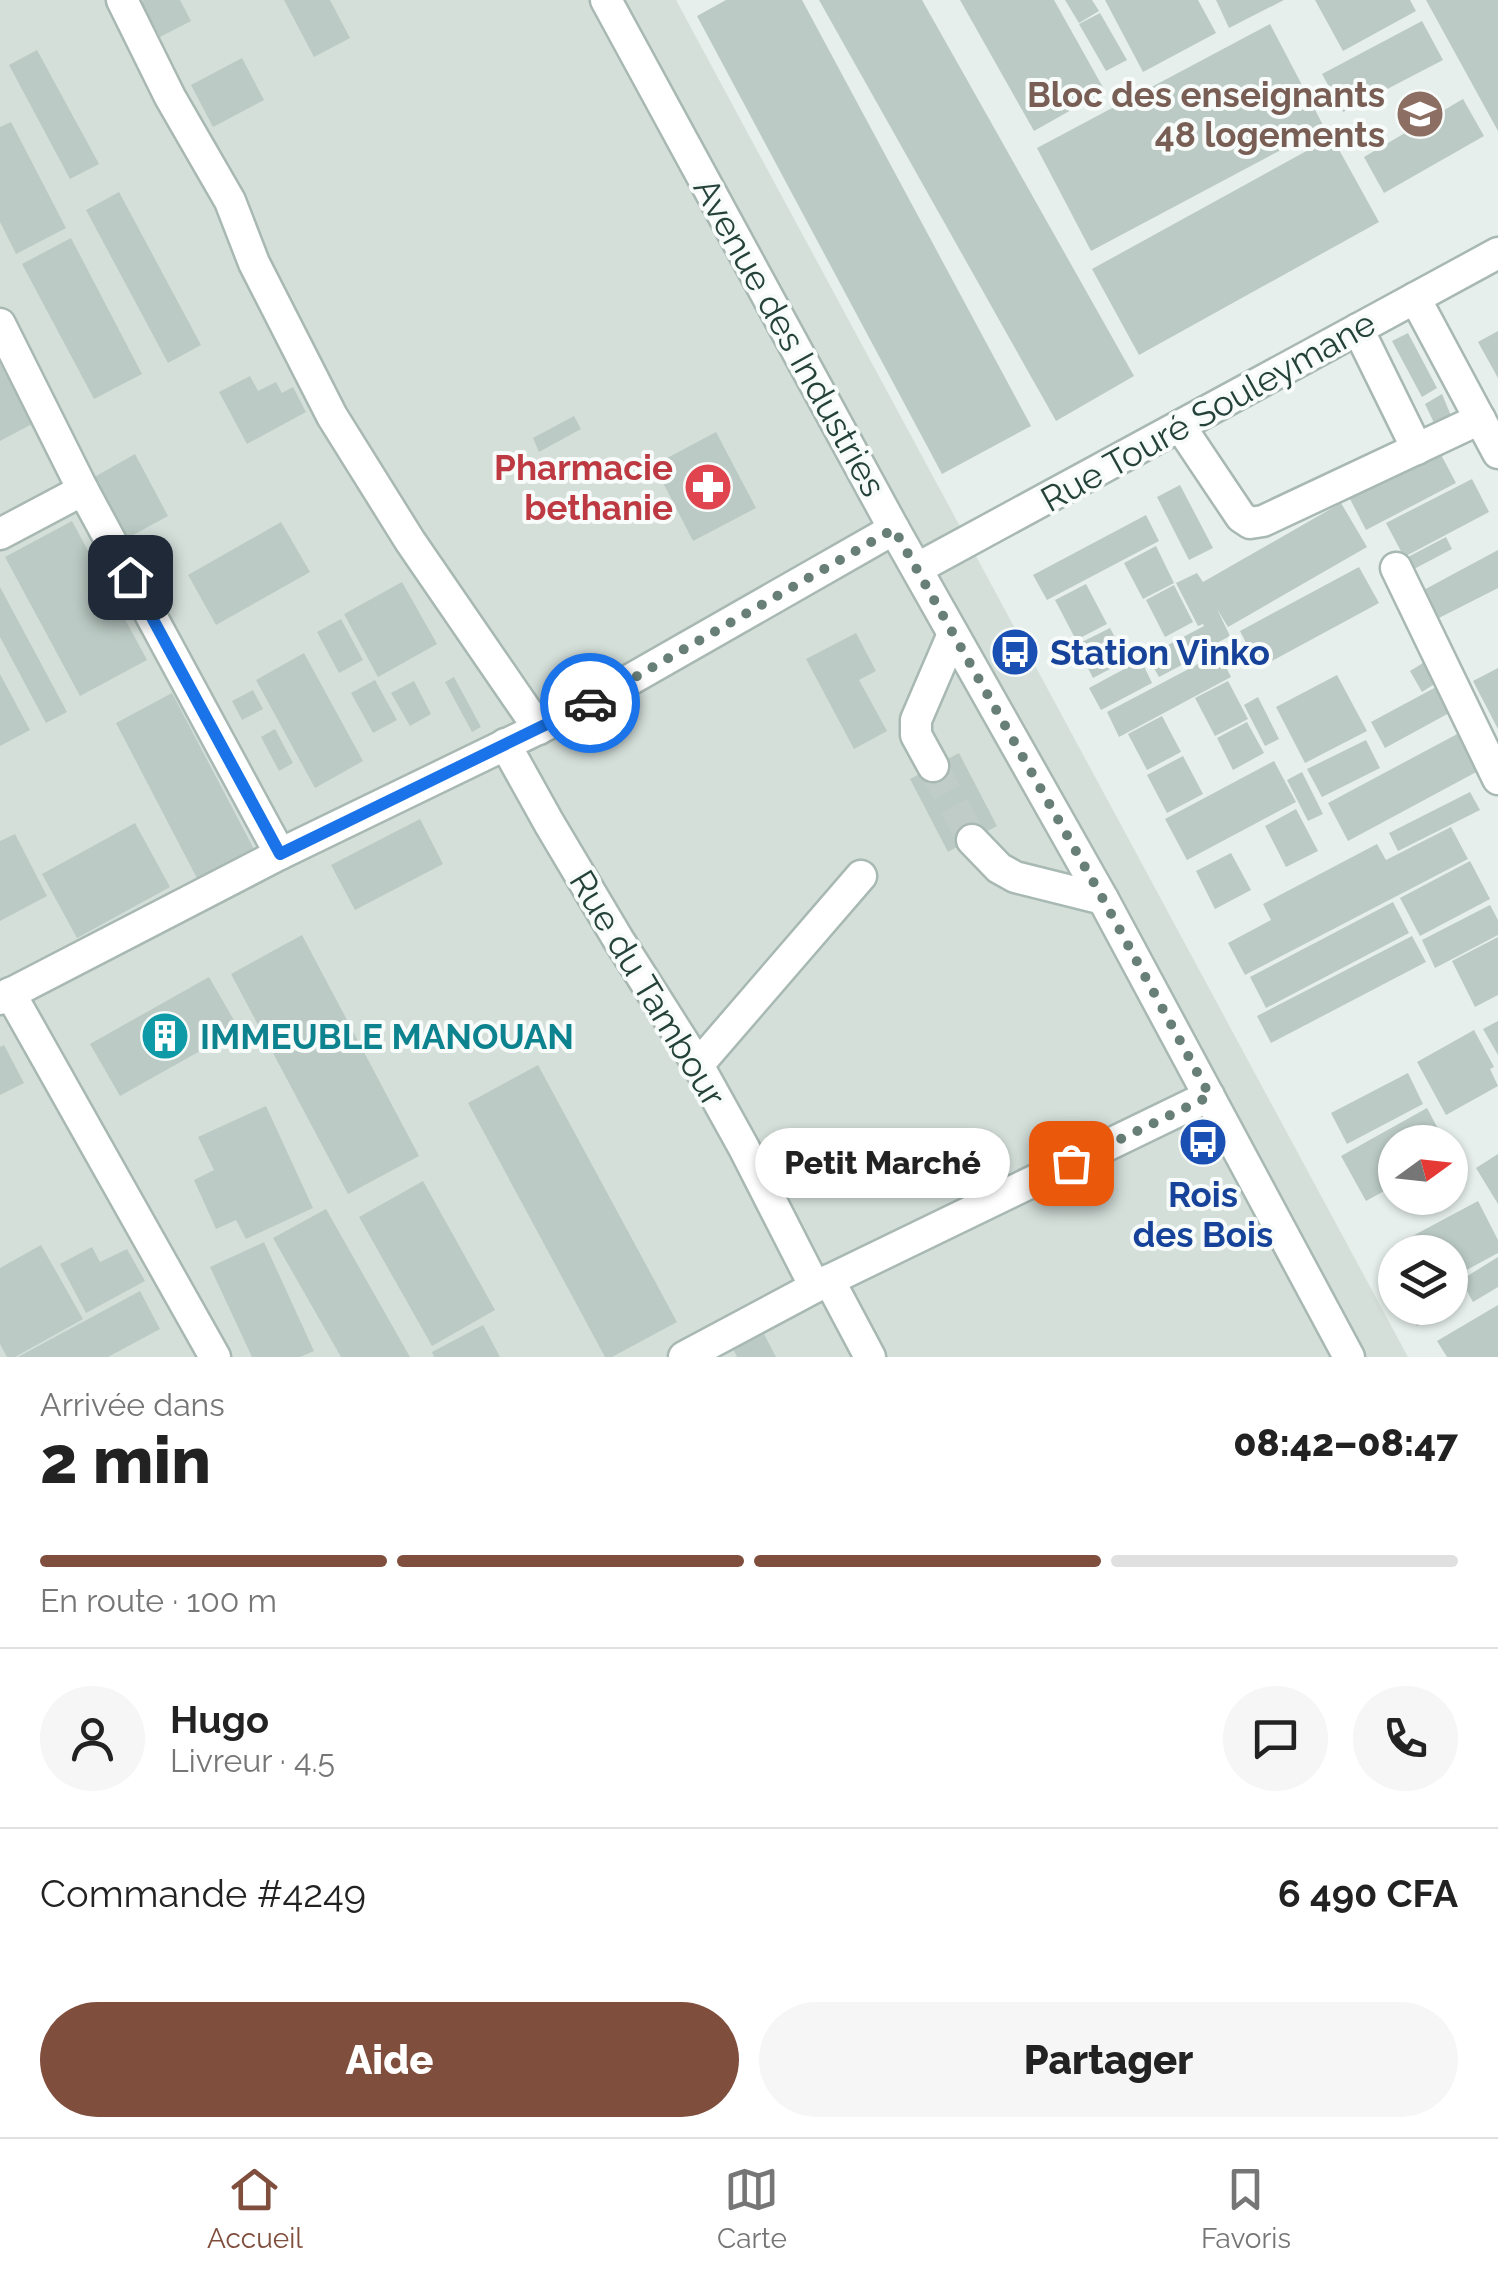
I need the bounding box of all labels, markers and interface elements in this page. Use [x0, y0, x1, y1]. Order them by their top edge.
place label: Bloc des enseignants 48 logements [1027, 74, 1385, 155]
school or university icon: Bloc des enseignants 48 logements [1394, 88, 1446, 140]
street label: Avenue des Industries [685, 171, 895, 503]
street label: Rue Touré Souleymane [1034, 302, 1382, 520]
place label: Pharmacie bethanie [494, 447, 673, 528]
pharmacy icon: Pharmacie bethanie [682, 461, 734, 513]
pin [88, 535, 173, 620]
icon: home [103, 550, 158, 605]
bus stop icon: Station Vinko [989, 626, 1041, 678]
place label: Station Vinko [1050, 632, 1270, 673]
courier [540, 653, 640, 753]
icon: car [563, 676, 618, 731]
street label: Rue du Tambour [561, 863, 735, 1113]
building icon: IMMEUBLE MANOUAN [139, 1010, 191, 1062]
place label: IMMEUBLE MANOUAN [200, 1016, 574, 1057]
bus stop icon: Rois des Bois [1177, 1116, 1229, 1168]
pin [1029, 1121, 1114, 1206]
north arrow [1378, 1125, 1468, 1215]
map controls [1378, 1125, 1468, 1325]
callout: Petit Marché [756, 1128, 1011, 1198]
icon: bag [1044, 1136, 1099, 1191]
text: Petit Marché [784, 1144, 981, 1181]
place label: Rois des Bois [1133, 1174, 1273, 1255]
button: layers [1378, 1235, 1468, 1325]
text: Arrivée dans [40, 1386, 225, 1423]
text: 08:42–08:47 [1233, 1420, 1458, 1465]
text: 2 min [40, 1422, 211, 1498]
text: En route · 100 m [40, 1582, 277, 1619]
button: person [40, 1686, 145, 1791]
button: chat [1223, 1686, 1328, 1791]
button: phone [1353, 1686, 1458, 1791]
text: Hugo [170, 1697, 269, 1742]
text: Livreur · 4.5 [170, 1742, 335, 1779]
text: Commande #4249 [40, 1871, 366, 1916]
text: 6 490 CFA [1278, 1871, 1458, 1916]
button: Aide [40, 2002, 739, 2117]
button: Partager [759, 2002, 1458, 2117]
tab: Accueil [207, 2162, 303, 2255]
tab: Carte [717, 2162, 787, 2255]
tab: Favoris [1201, 2162, 1291, 2255]

